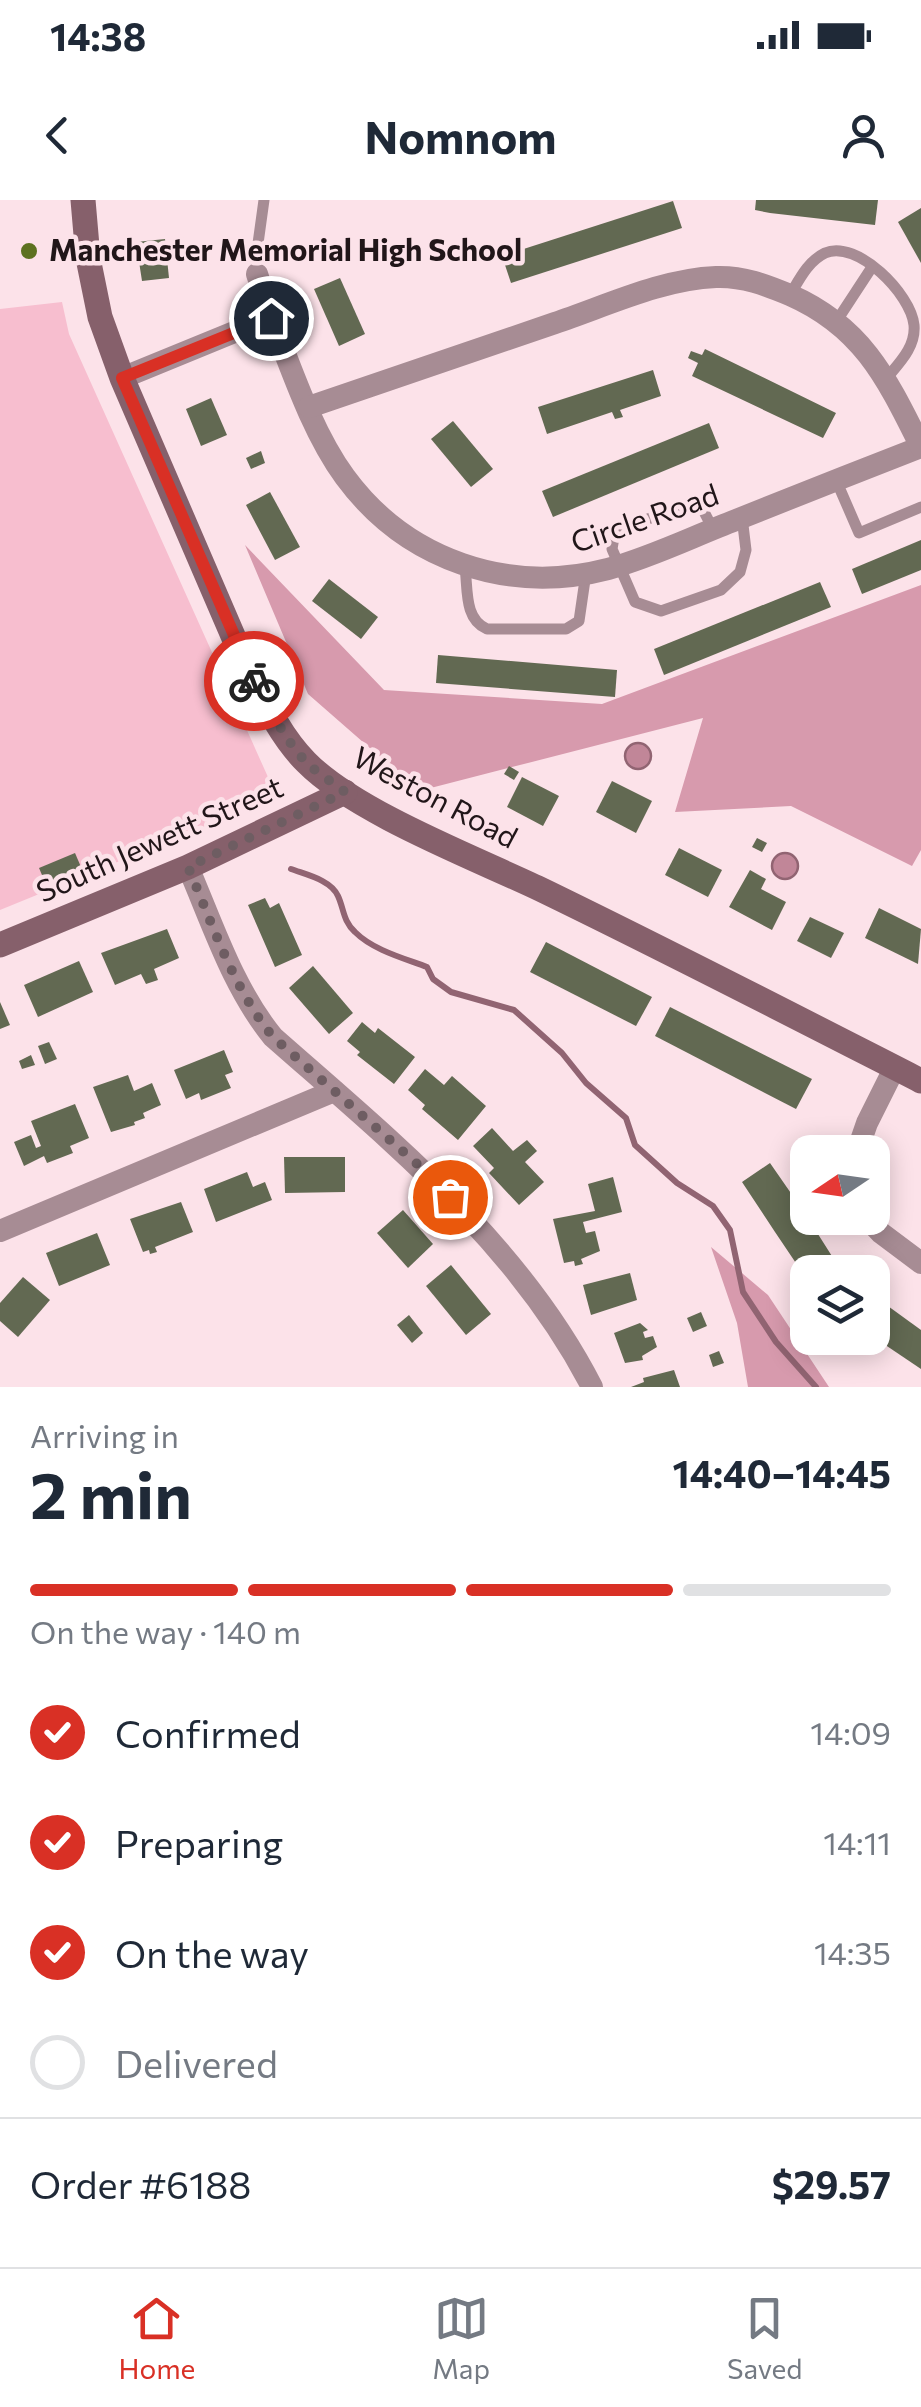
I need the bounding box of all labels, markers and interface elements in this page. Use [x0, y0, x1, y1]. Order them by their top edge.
text: 14:38 [50, 12, 146, 59]
icon: back [30, 108, 85, 163]
text: Nomnom [364, 108, 557, 163]
icon: person [836, 108, 891, 163]
place label: Manchester Memorial High School [49, 230, 522, 267]
marker: Manchester Memorial High School [18, 240, 40, 262]
pin [229, 276, 314, 361]
icon: home [244, 291, 299, 346]
street label: Circle Road [565, 474, 723, 559]
courier [204, 631, 304, 731]
icon: bike [227, 654, 282, 709]
street label: Weston Road [348, 737, 525, 855]
street label: South Jewett Street [30, 767, 288, 909]
north arrow [790, 1135, 890, 1235]
map controls [790, 1135, 890, 1355]
pin [408, 1155, 493, 1240]
icon: bag [423, 1170, 478, 1225]
button: layers [790, 1255, 890, 1355]
text: Arriving in [30, 1415, 179, 1455]
text: 14:40–14:45 [673, 1449, 891, 1496]
text: 2 min [30, 1453, 192, 1532]
text: On the way · 140 m [30, 1611, 301, 1651]
icon: check [30, 1705, 85, 1760]
text: Confirmed [115, 1709, 301, 1756]
text: 14:09 [810, 1712, 891, 1752]
icon: check [30, 1815, 85, 1870]
text: Preparing [115, 1819, 283, 1866]
text: 14:11 [823, 1822, 891, 1862]
icon: check [30, 1925, 85, 1980]
text: On the way [115, 1929, 309, 1976]
text: 14:35 [814, 1932, 891, 1972]
text: Delivered [115, 2039, 278, 2086]
text: Order #6188 [30, 2160, 251, 2207]
text: $29.57 [772, 2160, 891, 2207]
tab: Home [118, 2291, 195, 2385]
tab: Map [432, 2291, 490, 2385]
tab: Saved [727, 2291, 803, 2385]

